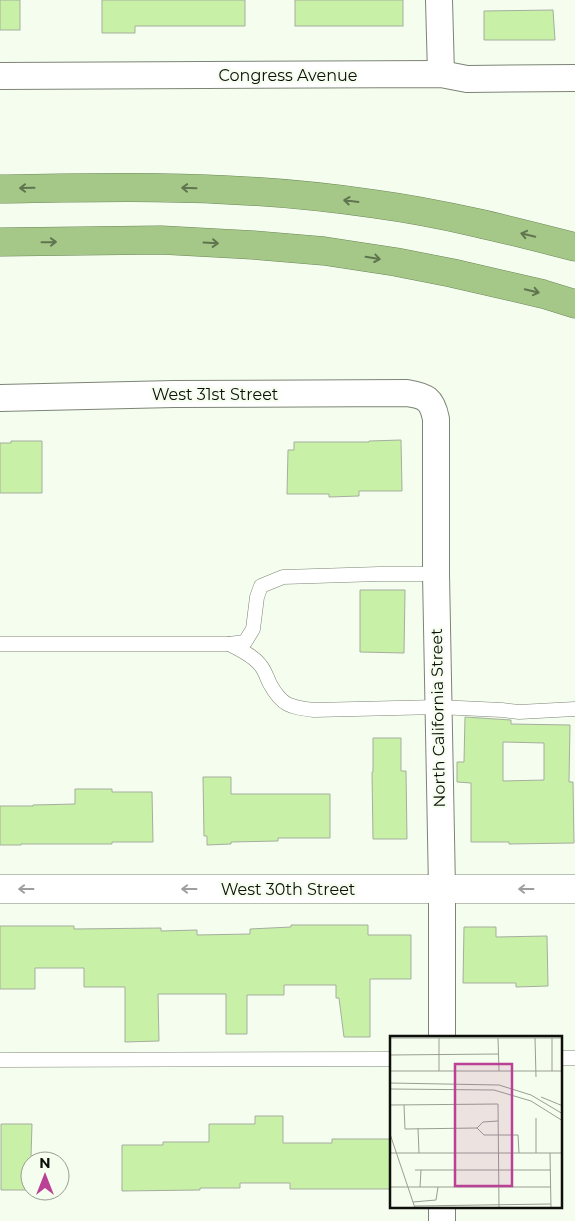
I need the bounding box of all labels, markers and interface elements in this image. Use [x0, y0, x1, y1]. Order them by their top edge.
street label: Congress Avenue [219, 66, 357, 85]
one-way arrow [19, 183, 35, 193]
one-way arrow [181, 184, 197, 193]
one-way arrow [343, 196, 359, 206]
one-way arrow [520, 229, 536, 239]
one-way arrow [40, 237, 56, 247]
one-way arrow [203, 238, 219, 247]
one-way arrow [364, 254, 380, 264]
one-way arrow [523, 287, 539, 296]
street label: West 31st Street [152, 385, 279, 404]
street label: North California Street [427, 628, 449, 808]
street label: West 30th Street [221, 880, 356, 899]
one-way arrow [19, 884, 35, 894]
one-way arrow [181, 884, 198, 894]
one-way arrow [519, 884, 535, 894]
inset map [390, 1036, 562, 1208]
north arrow [20, 1151, 70, 1201]
text: N [39, 1154, 51, 1172]

